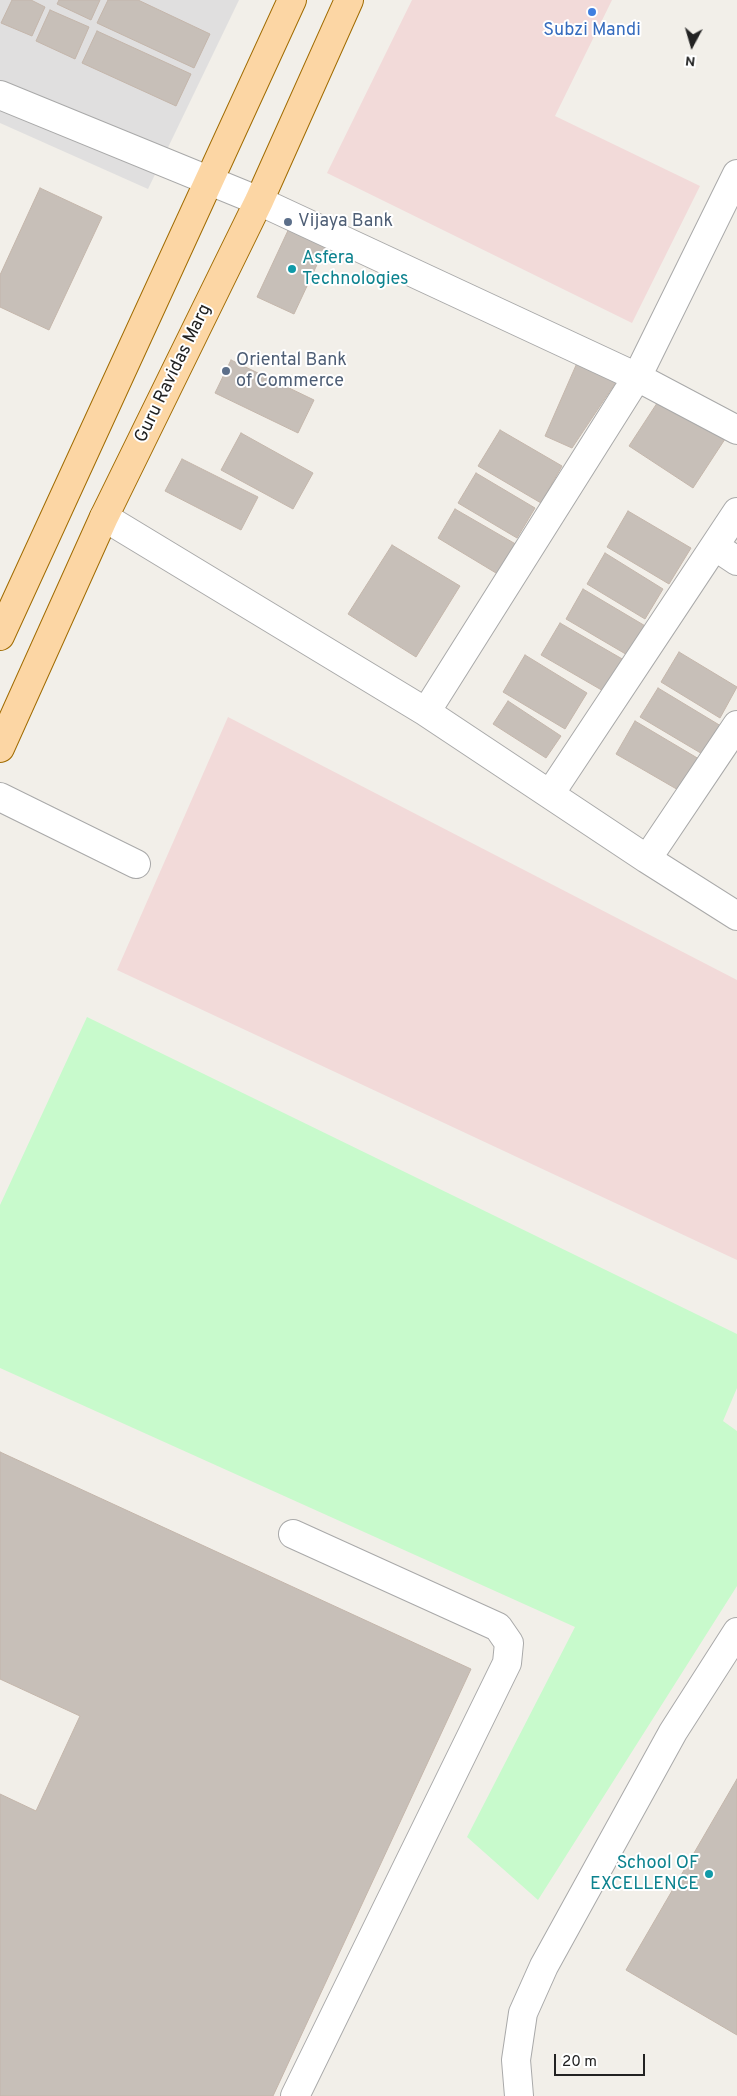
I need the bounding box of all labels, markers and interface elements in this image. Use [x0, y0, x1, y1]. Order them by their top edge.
marker: Subzi Mandi [586, 6, 598, 18]
place label: Subzi Mandi [543, 20, 641, 42]
north arrow [667, 20, 717, 70]
text: N [684, 51, 696, 69]
place label: Vijaya Bank [298, 211, 393, 233]
marker: Vijaya Bank [282, 216, 294, 228]
place label: Asfera Technologies [302, 248, 408, 290]
marker: Asfera Technologies [286, 263, 298, 275]
street label: Guru Ravidas Marg [131, 301, 217, 447]
place label: Oriental Bank of Commerce [236, 350, 347, 392]
marker: Oriental Bank of Commerce [220, 365, 232, 377]
place label: School OF EXCELLENCE [590, 1853, 699, 1896]
marker: School OF EXCELLENCE [703, 1868, 715, 1880]
scale bar [557, 2044, 648, 2076]
text: 20 m [562, 2053, 597, 2072]

